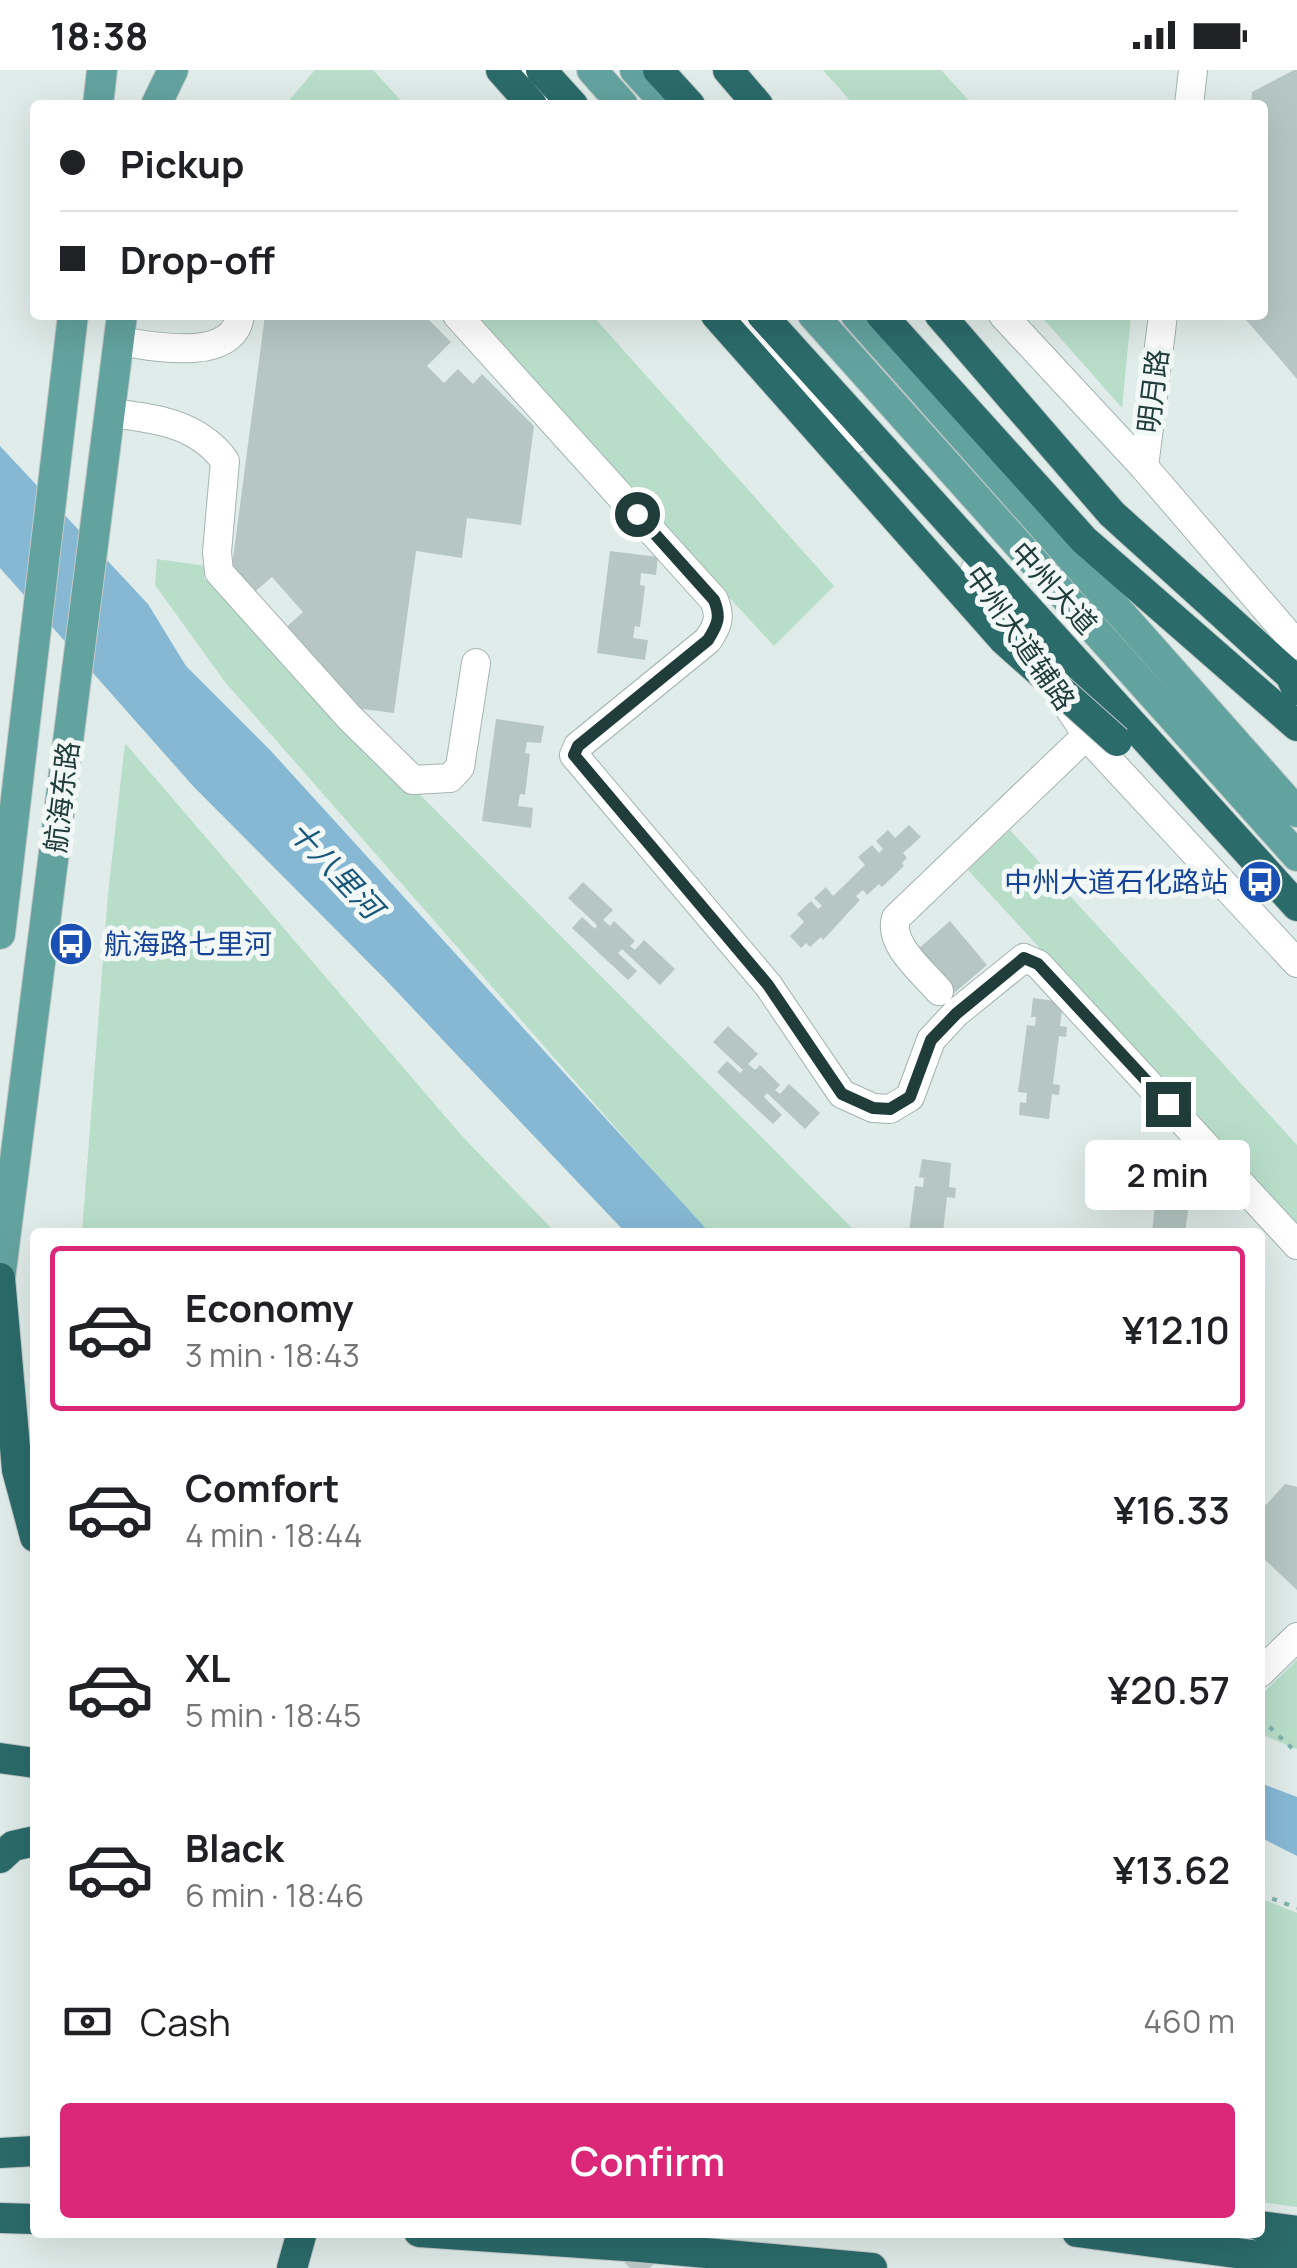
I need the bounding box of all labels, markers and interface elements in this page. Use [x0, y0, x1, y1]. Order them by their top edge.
text: 18:38 [50, 9, 148, 61]
text: Pickup [120, 137, 244, 189]
text: Drop-off [120, 233, 275, 285]
street label: 明月路 [1128, 347, 1176, 435]
route start [615, 492, 660, 537]
street label: 中州大道 [1003, 533, 1106, 642]
street label: 中州大道辅路 [957, 558, 1085, 717]
street label: 航海东路 [35, 739, 87, 855]
water label: 十八里河 [280, 811, 395, 930]
bus stop icon: 中州大道石化路站 [1237, 859, 1283, 905]
place label: 中州大道石化路站 [1004, 862, 1228, 900]
bus stop icon: 航海路七里河 [48, 921, 94, 967]
place label: 航海路七里河 [104, 924, 272, 962]
route end [1146, 1082, 1191, 1127]
callout: 2 min [1086, 1139, 1250, 1209]
text: 2 min [1127, 1153, 1208, 1197]
text: Economy [185, 1281, 354, 1333]
icon: car [65, 1284, 155, 1374]
text: ¥12.10 [1122, 1303, 1230, 1355]
text: 3 min · 18:43 [185, 1333, 360, 1377]
text: Comfort [185, 1461, 339, 1513]
icon: car [65, 1464, 155, 1554]
text: ¥16.33 [1113, 1483, 1230, 1535]
text: 4 min · 18:44 [185, 1513, 363, 1557]
text: XL [185, 1641, 230, 1693]
icon: car [65, 1644, 155, 1734]
text: ¥20.57 [1108, 1663, 1230, 1715]
text: 5 min · 18:45 [185, 1693, 362, 1737]
text: Black [185, 1821, 284, 1873]
icon: car [65, 1824, 155, 1914]
text: ¥13.62 [1113, 1843, 1230, 1895]
text: 6 min · 18:46 [185, 1873, 364, 1917]
icon: cash [60, 1994, 115, 2049]
text: Cash [140, 1995, 231, 2047]
text: 460 m [1143, 1999, 1235, 2043]
button: Confirm [60, 2103, 1235, 2218]

